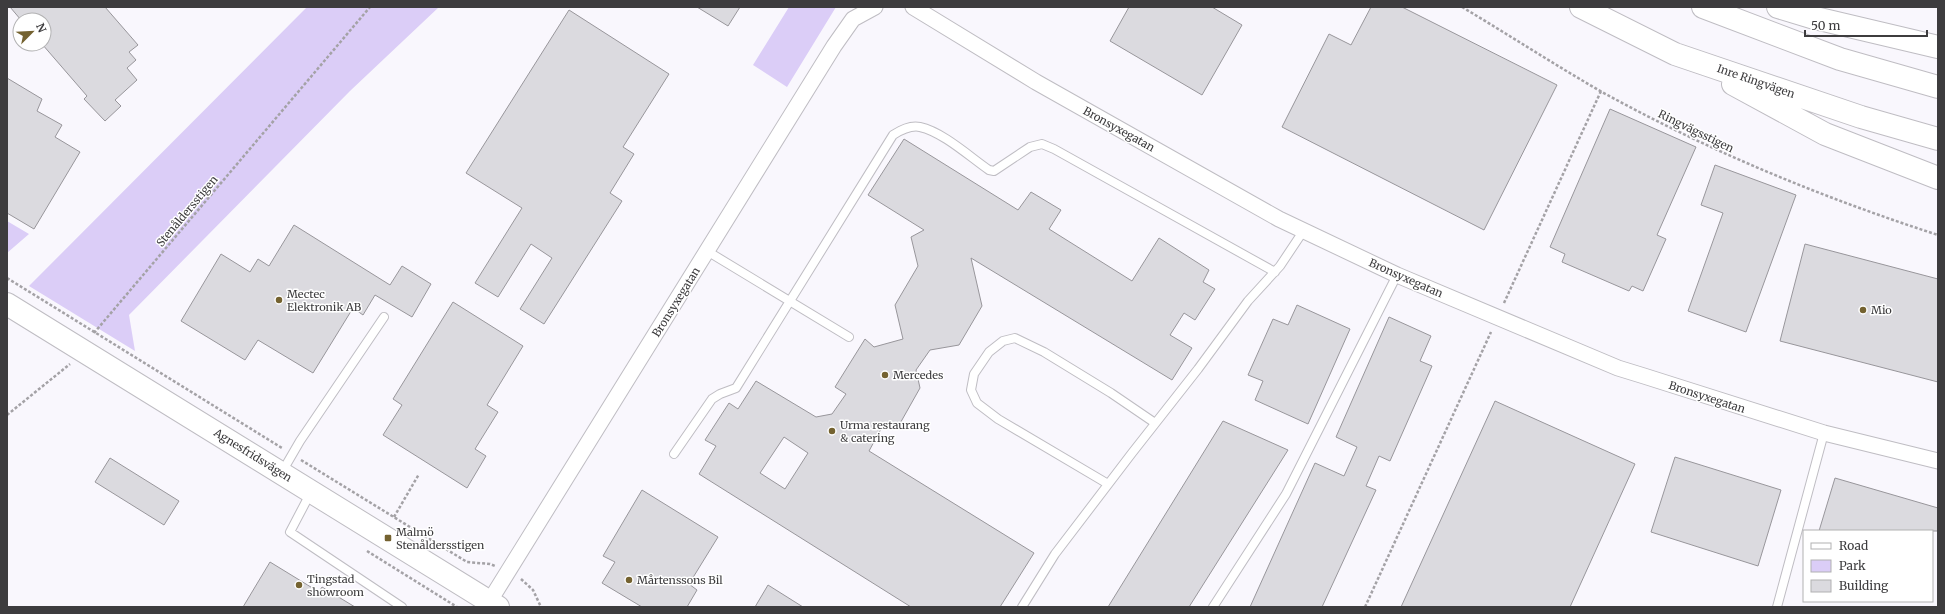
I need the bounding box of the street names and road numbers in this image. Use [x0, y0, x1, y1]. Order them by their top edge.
street label: Inre Ringvägen [1715, 61, 1797, 101]
street label: Bronsyxegatan [1081, 104, 1158, 155]
street label: Ringvägsstigen [1656, 107, 1737, 156]
street label: Stenåldersstigen [153, 172, 221, 249]
street label: Bronsyxegatan [1367, 255, 1446, 301]
street label: Bronsyxegatan [649, 264, 703, 339]
street label: Bronsyxegatan [1667, 378, 1748, 416]
street label: Agnesfridsvägen [211, 425, 295, 485]

